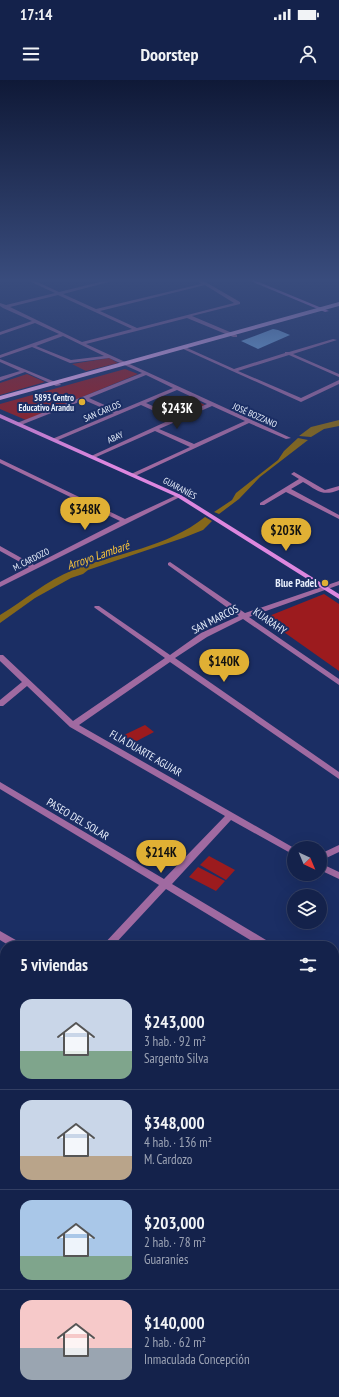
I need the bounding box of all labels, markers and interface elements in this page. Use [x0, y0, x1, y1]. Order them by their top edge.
text: 17:14 [20, 5, 52, 24]
icon: menu [20, 43, 42, 65]
text: Doorstep [140, 43, 199, 66]
icon: person [297, 43, 319, 65]
place label: 5893 Centro Educativo Arandu [19, 392, 74, 413]
pin: $243K [149, 396, 205, 430]
marker: 5893 Centro Educativo Arandu [77, 397, 87, 407]
street label: SAN CARLOS [82, 398, 122, 424]
text: $243K [161, 400, 193, 417]
street label: JOSÉ BOZZANO [230, 400, 279, 430]
street label: ABAY [105, 428, 126, 445]
street label: GUARANÍES [161, 475, 199, 501]
pin: $348K [57, 497, 113, 531]
text: $348K [69, 501, 101, 518]
pin: $203K [258, 518, 314, 552]
text: $203K [270, 522, 302, 539]
water label: Arroyo Lambaré [65, 537, 132, 573]
street label: M. CARDOZO [11, 545, 51, 573]
place label: Blue Padel [275, 576, 317, 590]
marker: Blue Padel [320, 578, 330, 588]
street label: SAN MARCOS [189, 601, 241, 637]
street label: KUARAHY [251, 605, 289, 637]
pin: $140K [196, 649, 252, 683]
text: $140K [208, 653, 240, 670]
street label: FLIA DUARTE AGUIAR [107, 727, 185, 779]
street label: PASEO DEL SOLAR [44, 795, 112, 843]
pin: $214K [133, 840, 189, 874]
north arrow [287, 841, 327, 881]
map controls [287, 841, 327, 929]
text: $214K [145, 844, 177, 861]
button: layers [287, 889, 327, 929]
text: 5 viviendas [20, 954, 88, 976]
icon: filters [297, 954, 319, 976]
text: $243,000 [144, 1011, 205, 1033]
icon: home [52, 1015, 100, 1063]
text: 3 hab. · 92 m² [144, 1033, 206, 1050]
text: Sargento Silva [144, 1050, 209, 1067]
text: $348,000 [144, 1112, 205, 1134]
icon: home [52, 1116, 100, 1164]
text: 4 hab. · 136 m² [144, 1134, 212, 1151]
text: M. Cardozo [144, 1151, 192, 1168]
text: $203,000 [144, 1212, 205, 1234]
icon: home [52, 1216, 100, 1264]
text: 2 hab. · 78 m² [144, 1234, 206, 1251]
text: Guaraníes [144, 1251, 188, 1268]
text: $140,000 [144, 1312, 205, 1334]
icon: home [52, 1316, 100, 1364]
text: 2 hab. · 62 m² [144, 1334, 206, 1351]
text: Inmaculada Concepción [144, 1351, 250, 1368]

